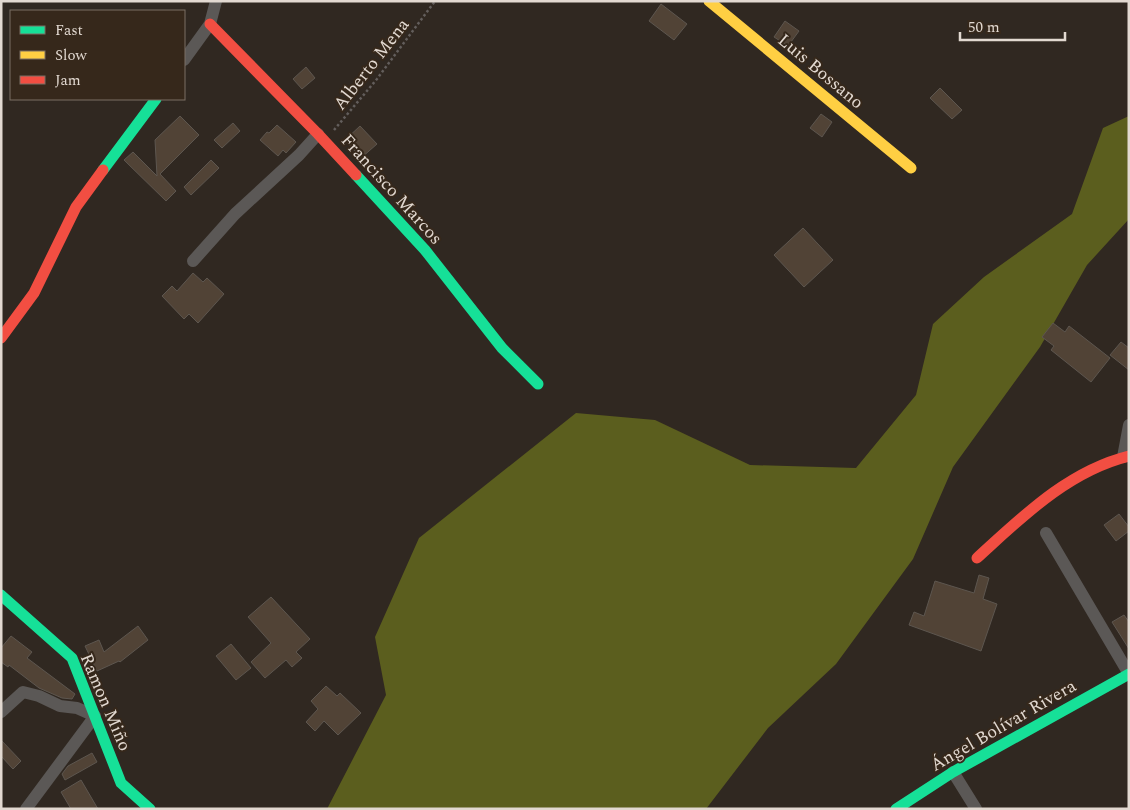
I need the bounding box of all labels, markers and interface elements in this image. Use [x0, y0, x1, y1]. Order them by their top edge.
legend [10, 10, 185, 100]
scale bar [960, 10, 1065, 42]
street label: Alberto Mena [327, 12, 416, 116]
text: 50 m [968, 16, 1000, 39]
text: Fast [55, 19, 83, 42]
street label: Luis Bossano [772, 27, 870, 116]
text: Slow [55, 44, 87, 67]
text: Jam [55, 69, 81, 92]
street label: Francisco Marcos [334, 128, 449, 251]
street label: Ramon Miño [73, 649, 138, 755]
street label: Ángel Bolívar Rivera [925, 672, 1082, 778]

